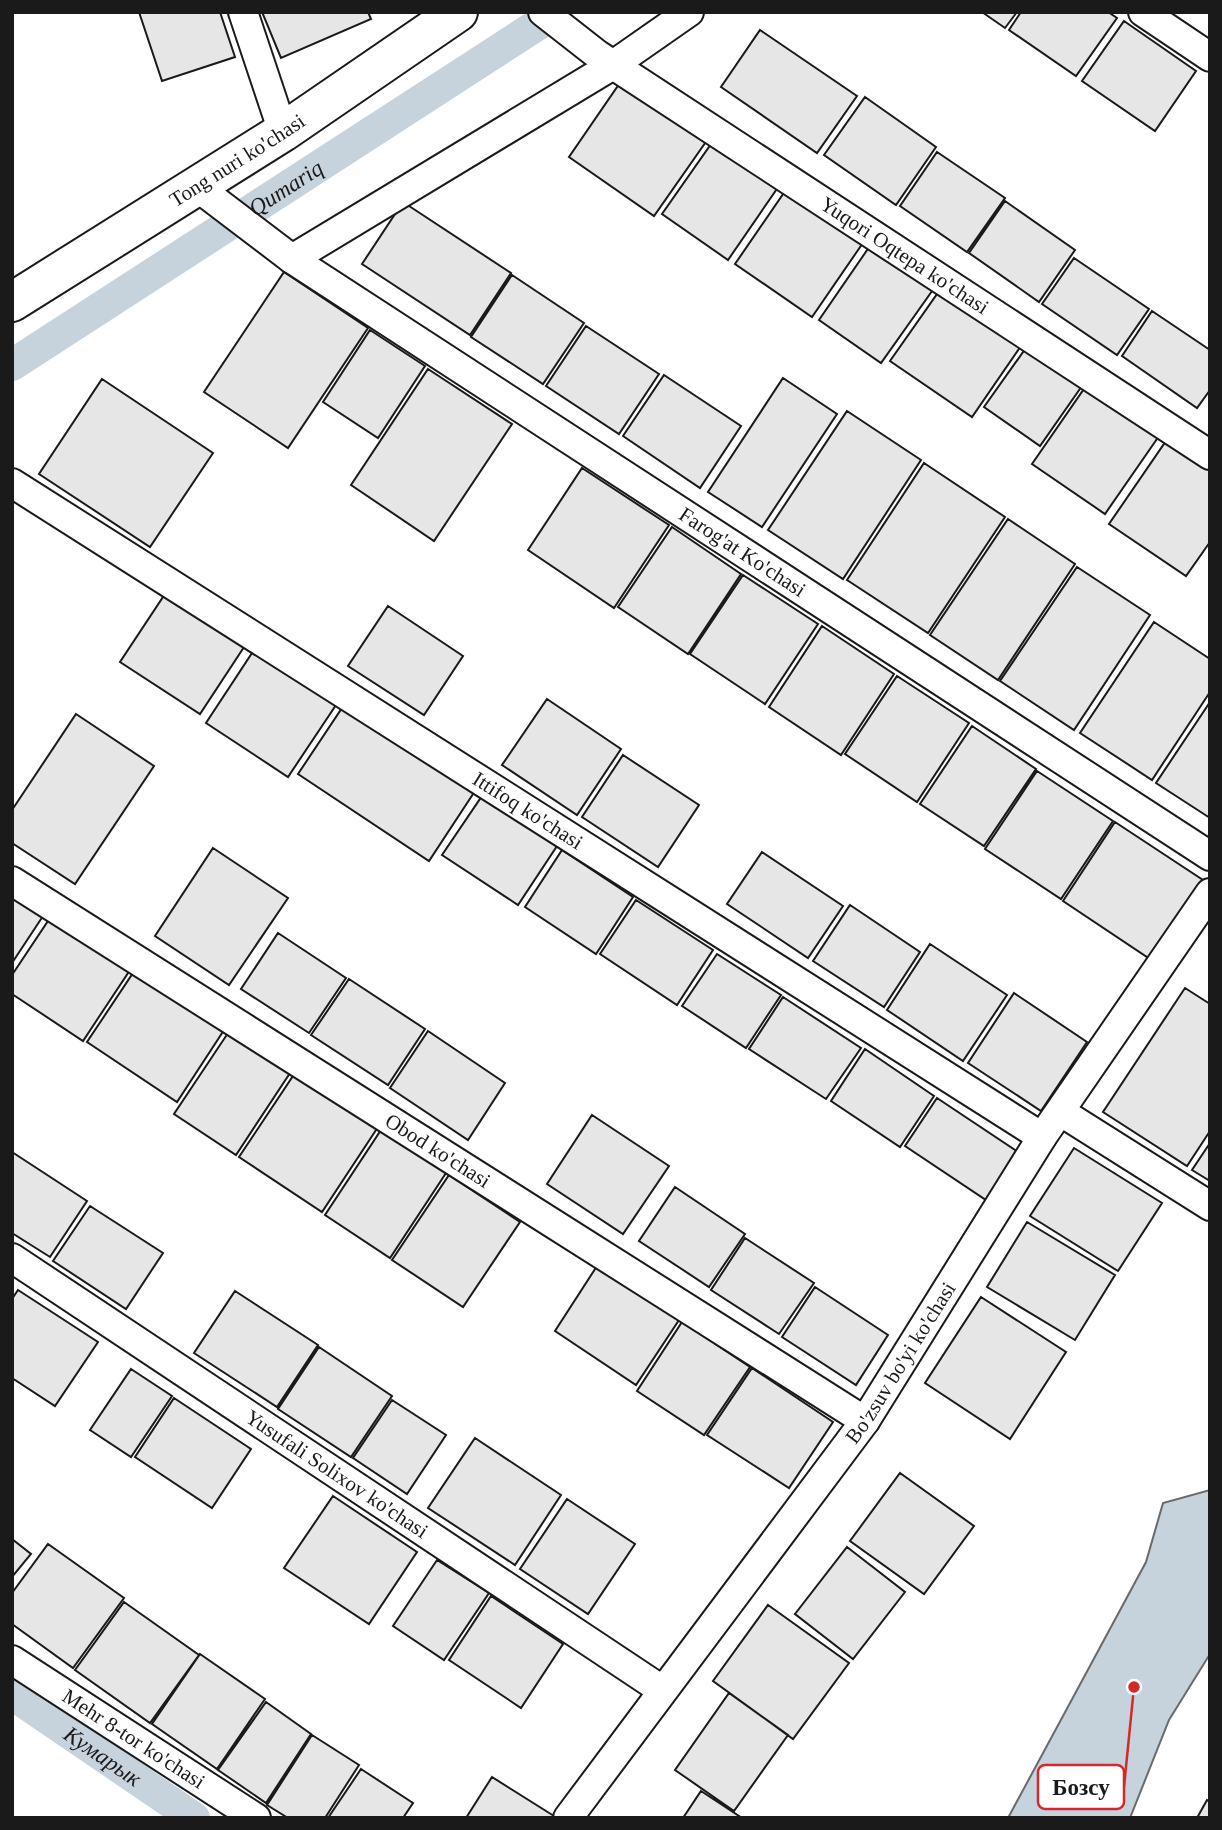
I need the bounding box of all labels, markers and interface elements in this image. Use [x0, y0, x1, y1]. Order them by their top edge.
street label: Tong nuri ko'chasi [165, 109, 309, 212]
water label: Qumariq [244, 155, 328, 221]
street label: Yuqori Oqtepa ko'chasi [816, 192, 993, 319]
street label: Farog'at Ko'chasi [675, 502, 810, 602]
street label: Ittifoq ko'chasi [468, 767, 587, 854]
street label: Obod ko'chasi [381, 1108, 495, 1193]
street label: Bo'zsuv bo'yi ko'chasi [840, 1278, 961, 1448]
street label: Yusufali Solixov ko'chasi [241, 1405, 433, 1543]
street label: Mehr 8-tor ko'chasi [58, 1684, 210, 1794]
water label: Кумарык [58, 1721, 146, 1792]
callout: Бозсу [1038, 1765, 1124, 1809]
text: Бозсу [1052, 1775, 1110, 1800]

